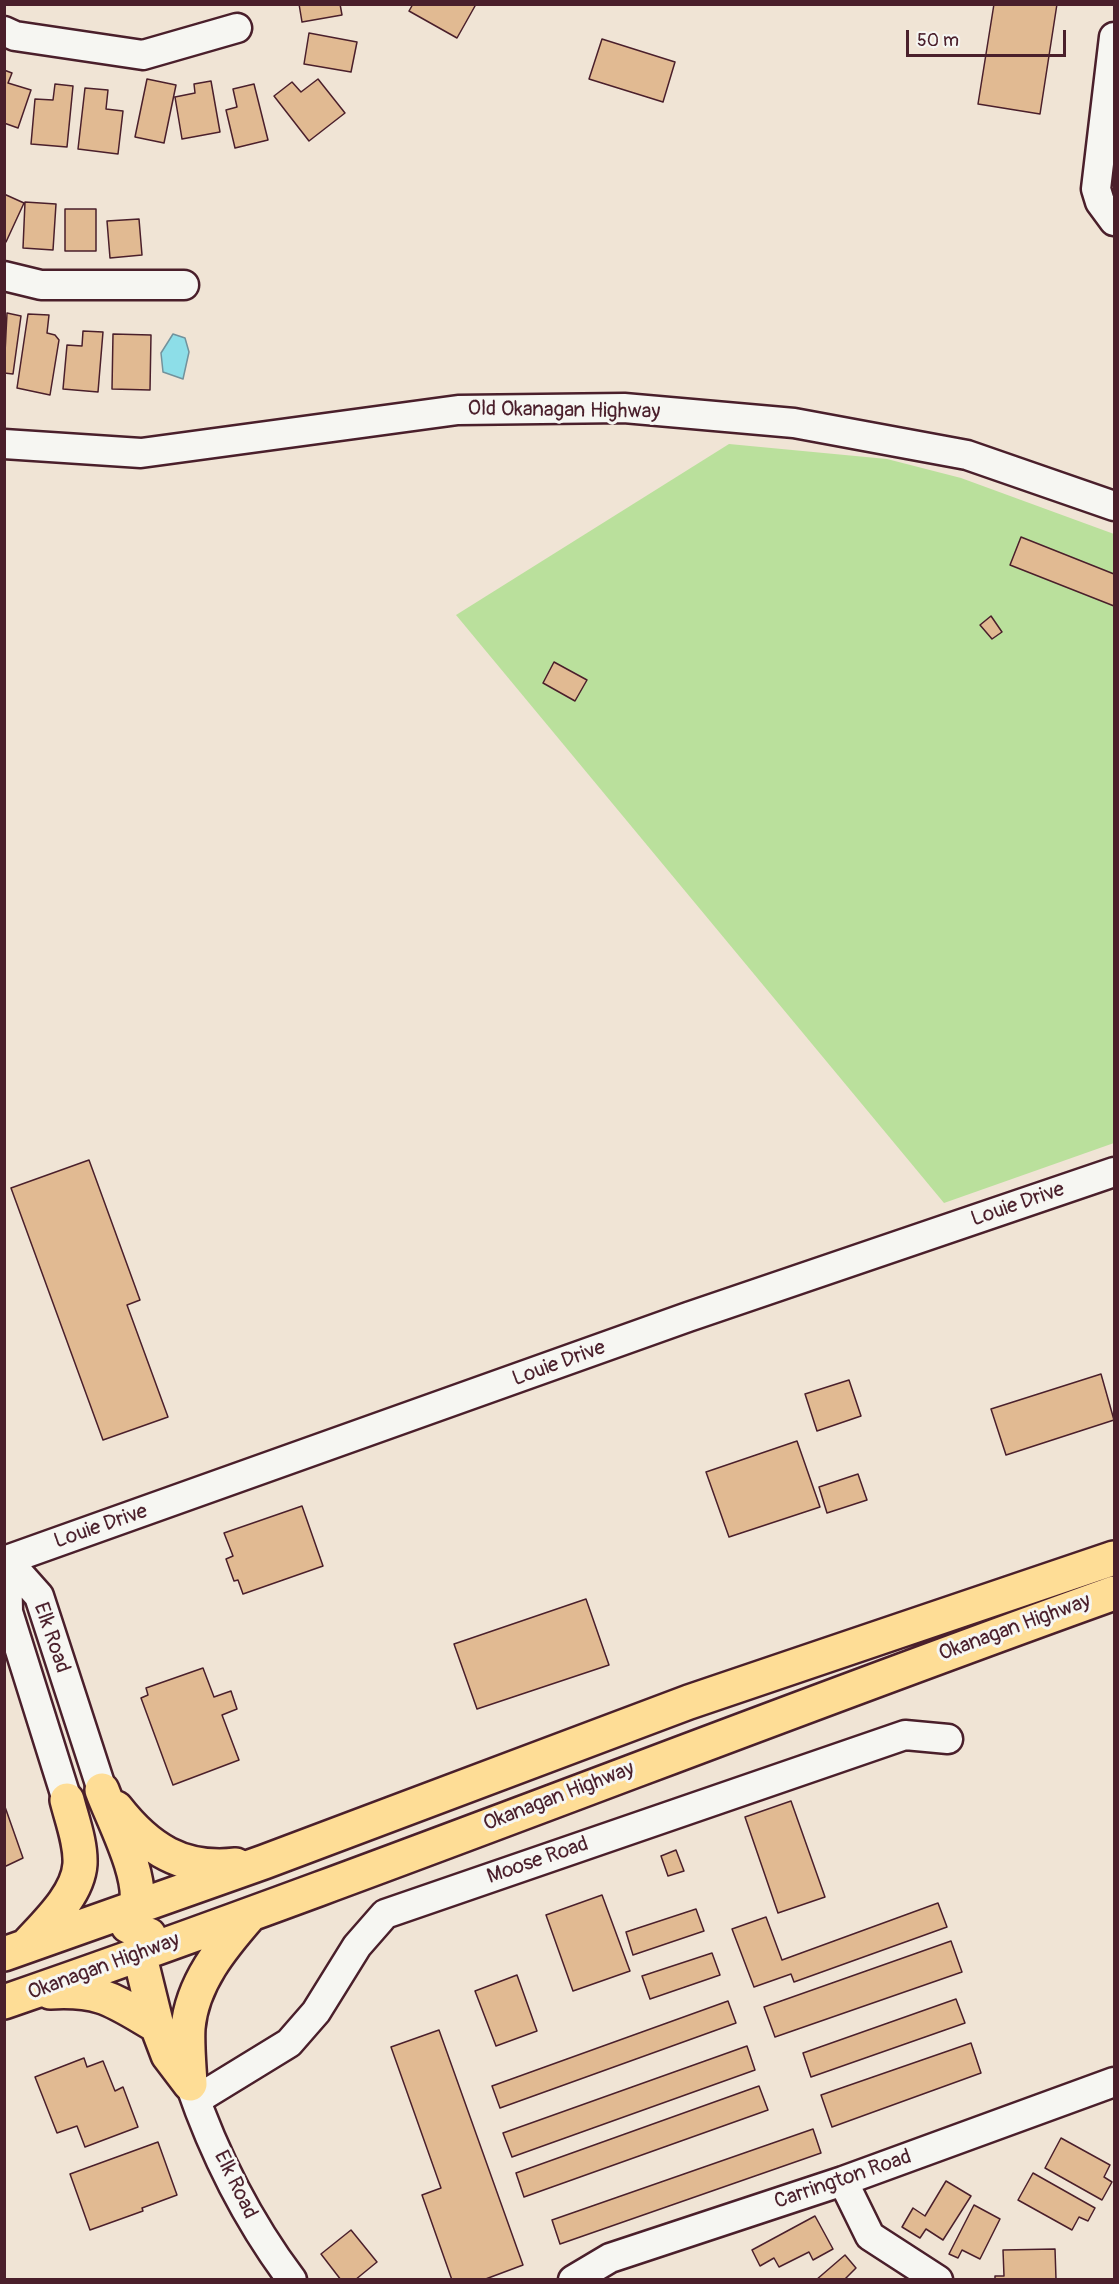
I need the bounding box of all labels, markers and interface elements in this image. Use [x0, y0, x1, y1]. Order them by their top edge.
scale bar [909, 18, 1070, 56]
text: 50 m [917, 29, 959, 52]
street label: Old Okanagan Highway [467, 397, 661, 425]
street label: Louie Drive [968, 1177, 1068, 1233]
street label: Louie Drive [509, 1336, 609, 1392]
street label: Louie Drive [51, 1499, 151, 1555]
street label: Okanagan Highway [936, 1589, 1094, 1667]
street label: Elk Road [27, 1600, 75, 1676]
street label: Okanagan Highway [480, 1757, 638, 1837]
street label: Moose Road [484, 1832, 592, 1890]
street label: Okanagan Highway [25, 1928, 183, 2006]
street label: Carrington Road [771, 2145, 915, 2215]
street label: Elk Road [208, 2147, 262, 2223]

